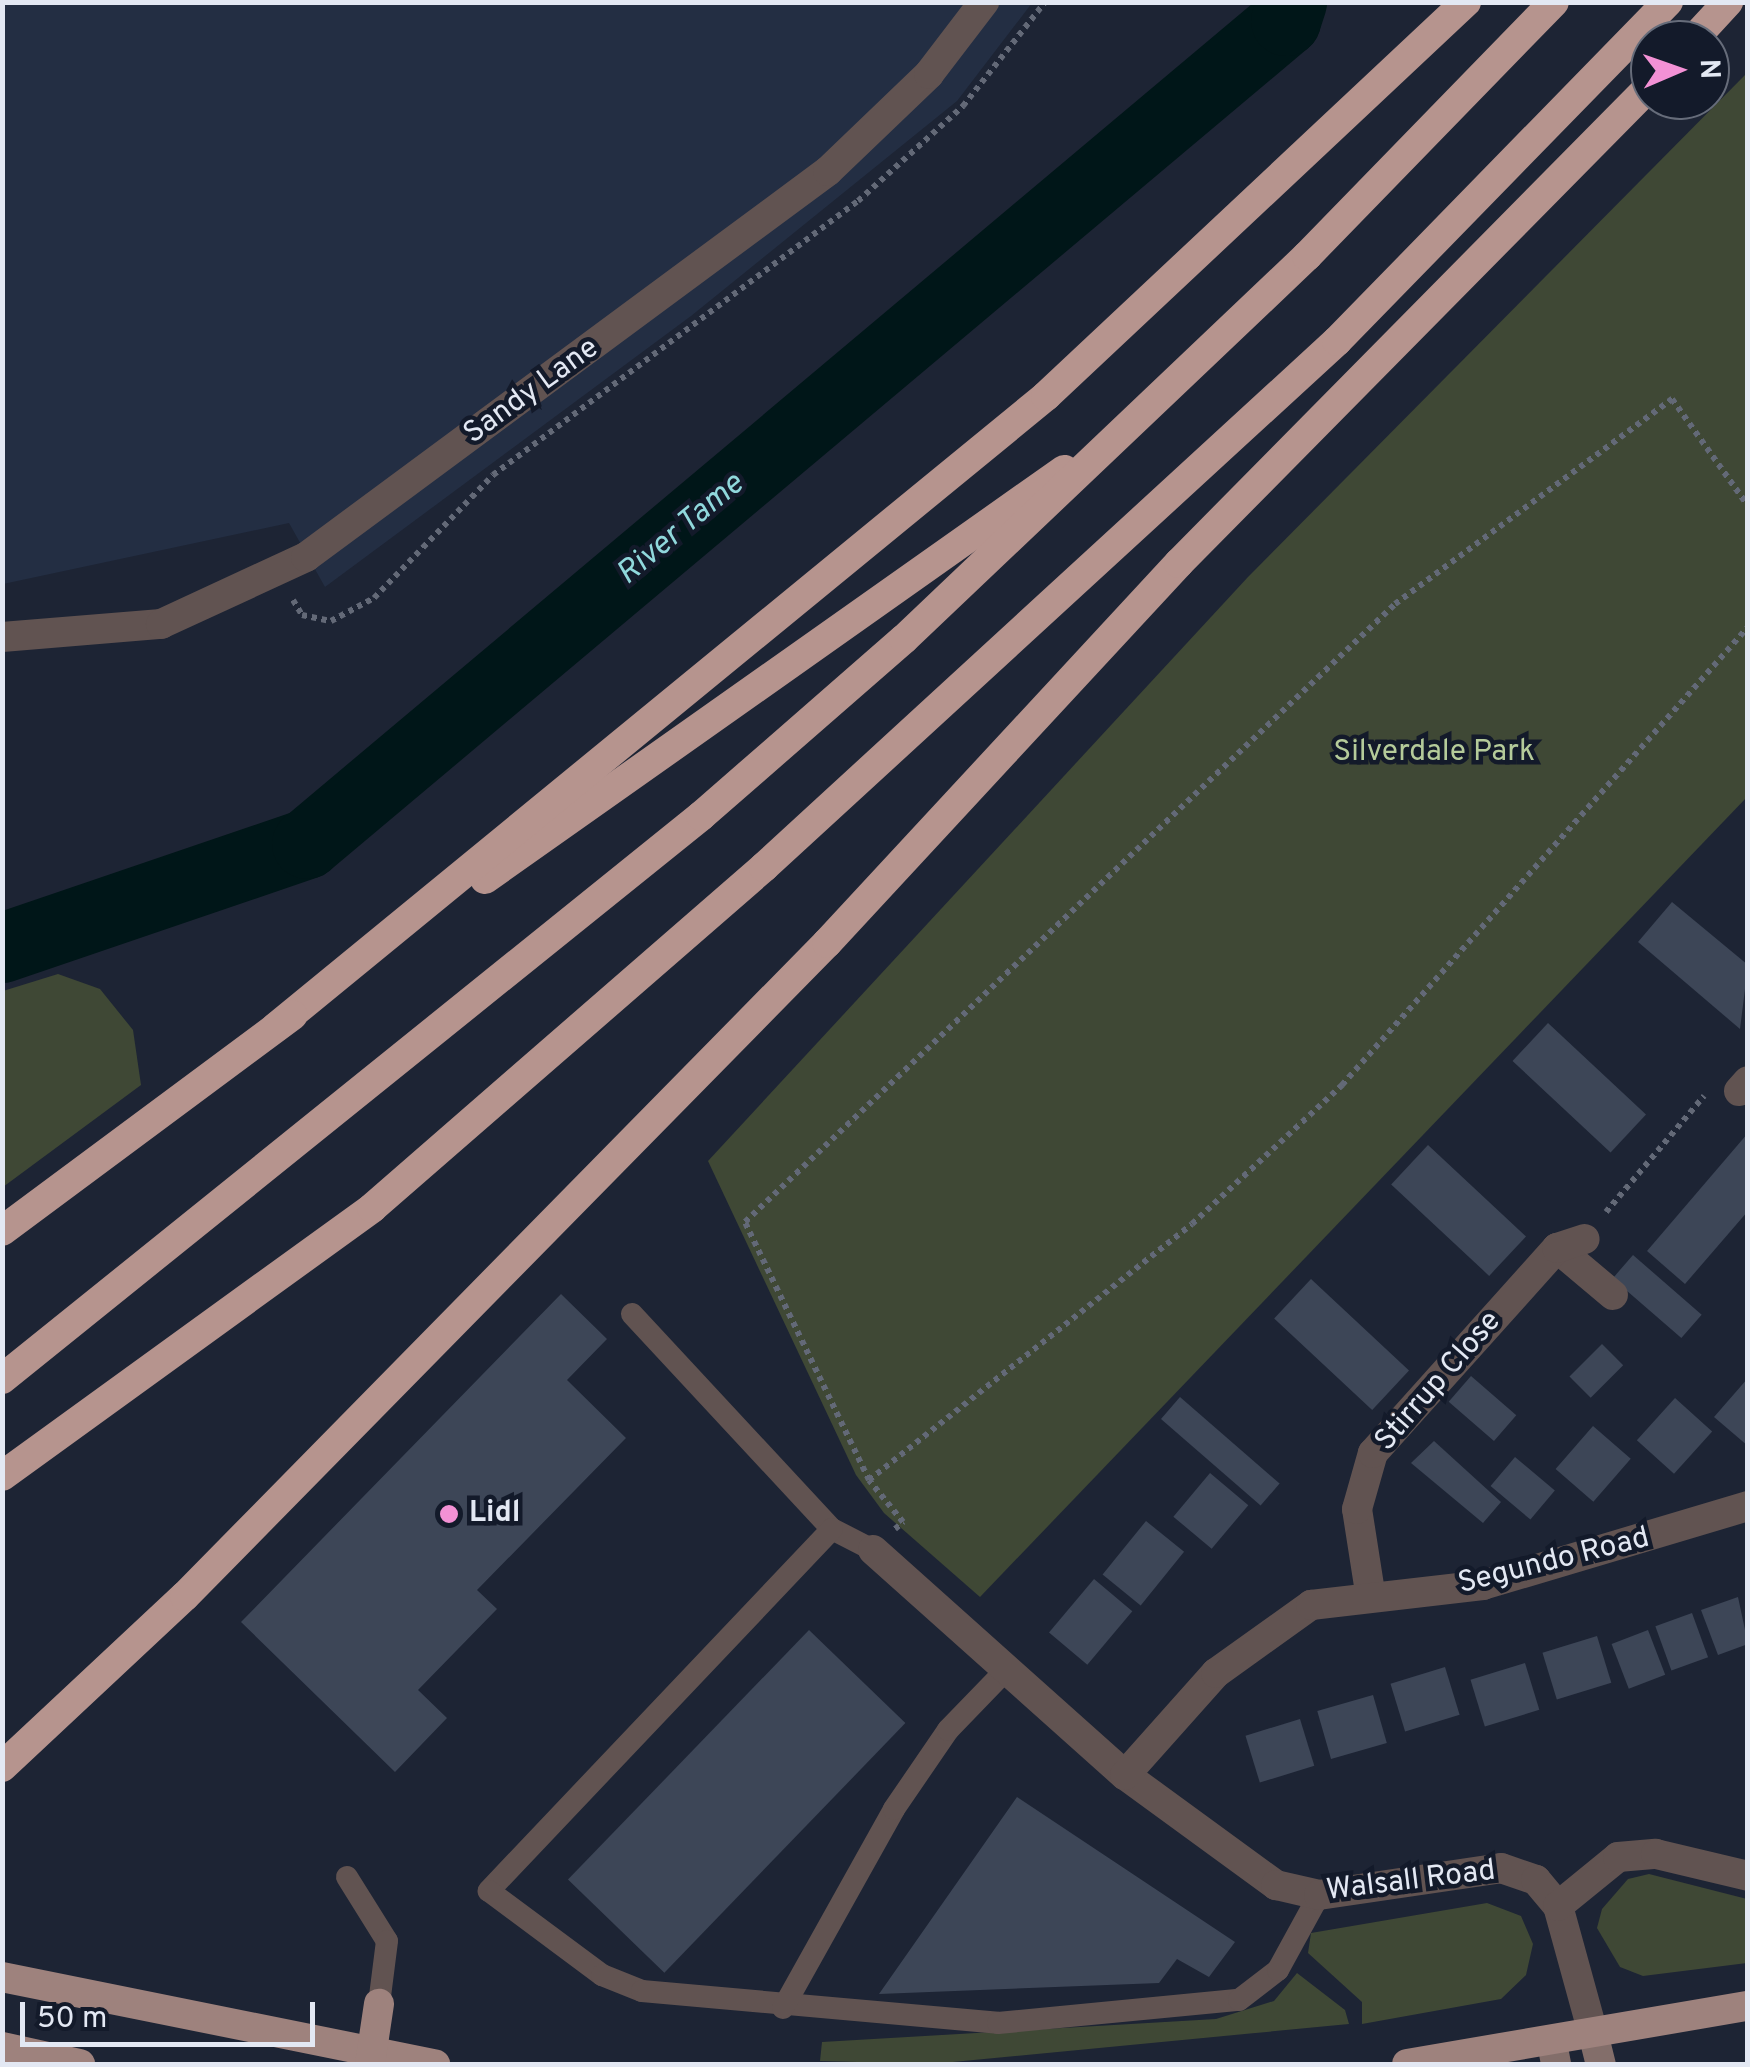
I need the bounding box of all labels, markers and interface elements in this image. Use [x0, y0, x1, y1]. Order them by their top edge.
north arrow [1630, 20, 1730, 120]
text: N [1690, 58, 1726, 80]
street label: Sandy Lane [458, 331, 606, 453]
water label: River Tame [609, 465, 753, 595]
park label: Silverdale Park [1333, 735, 1535, 771]
street label: Stirrup Close [1368, 1305, 1510, 1459]
place label: Lidl [469, 1496, 521, 1532]
marker: Lidl [438, 1503, 460, 1525]
street label: Segundo Road [1455, 1521, 1653, 1603]
street label: Walsall Road [1325, 1854, 1497, 1910]
scale bar [25, 1982, 320, 2044]
text: 50 m [37, 2001, 107, 2038]

